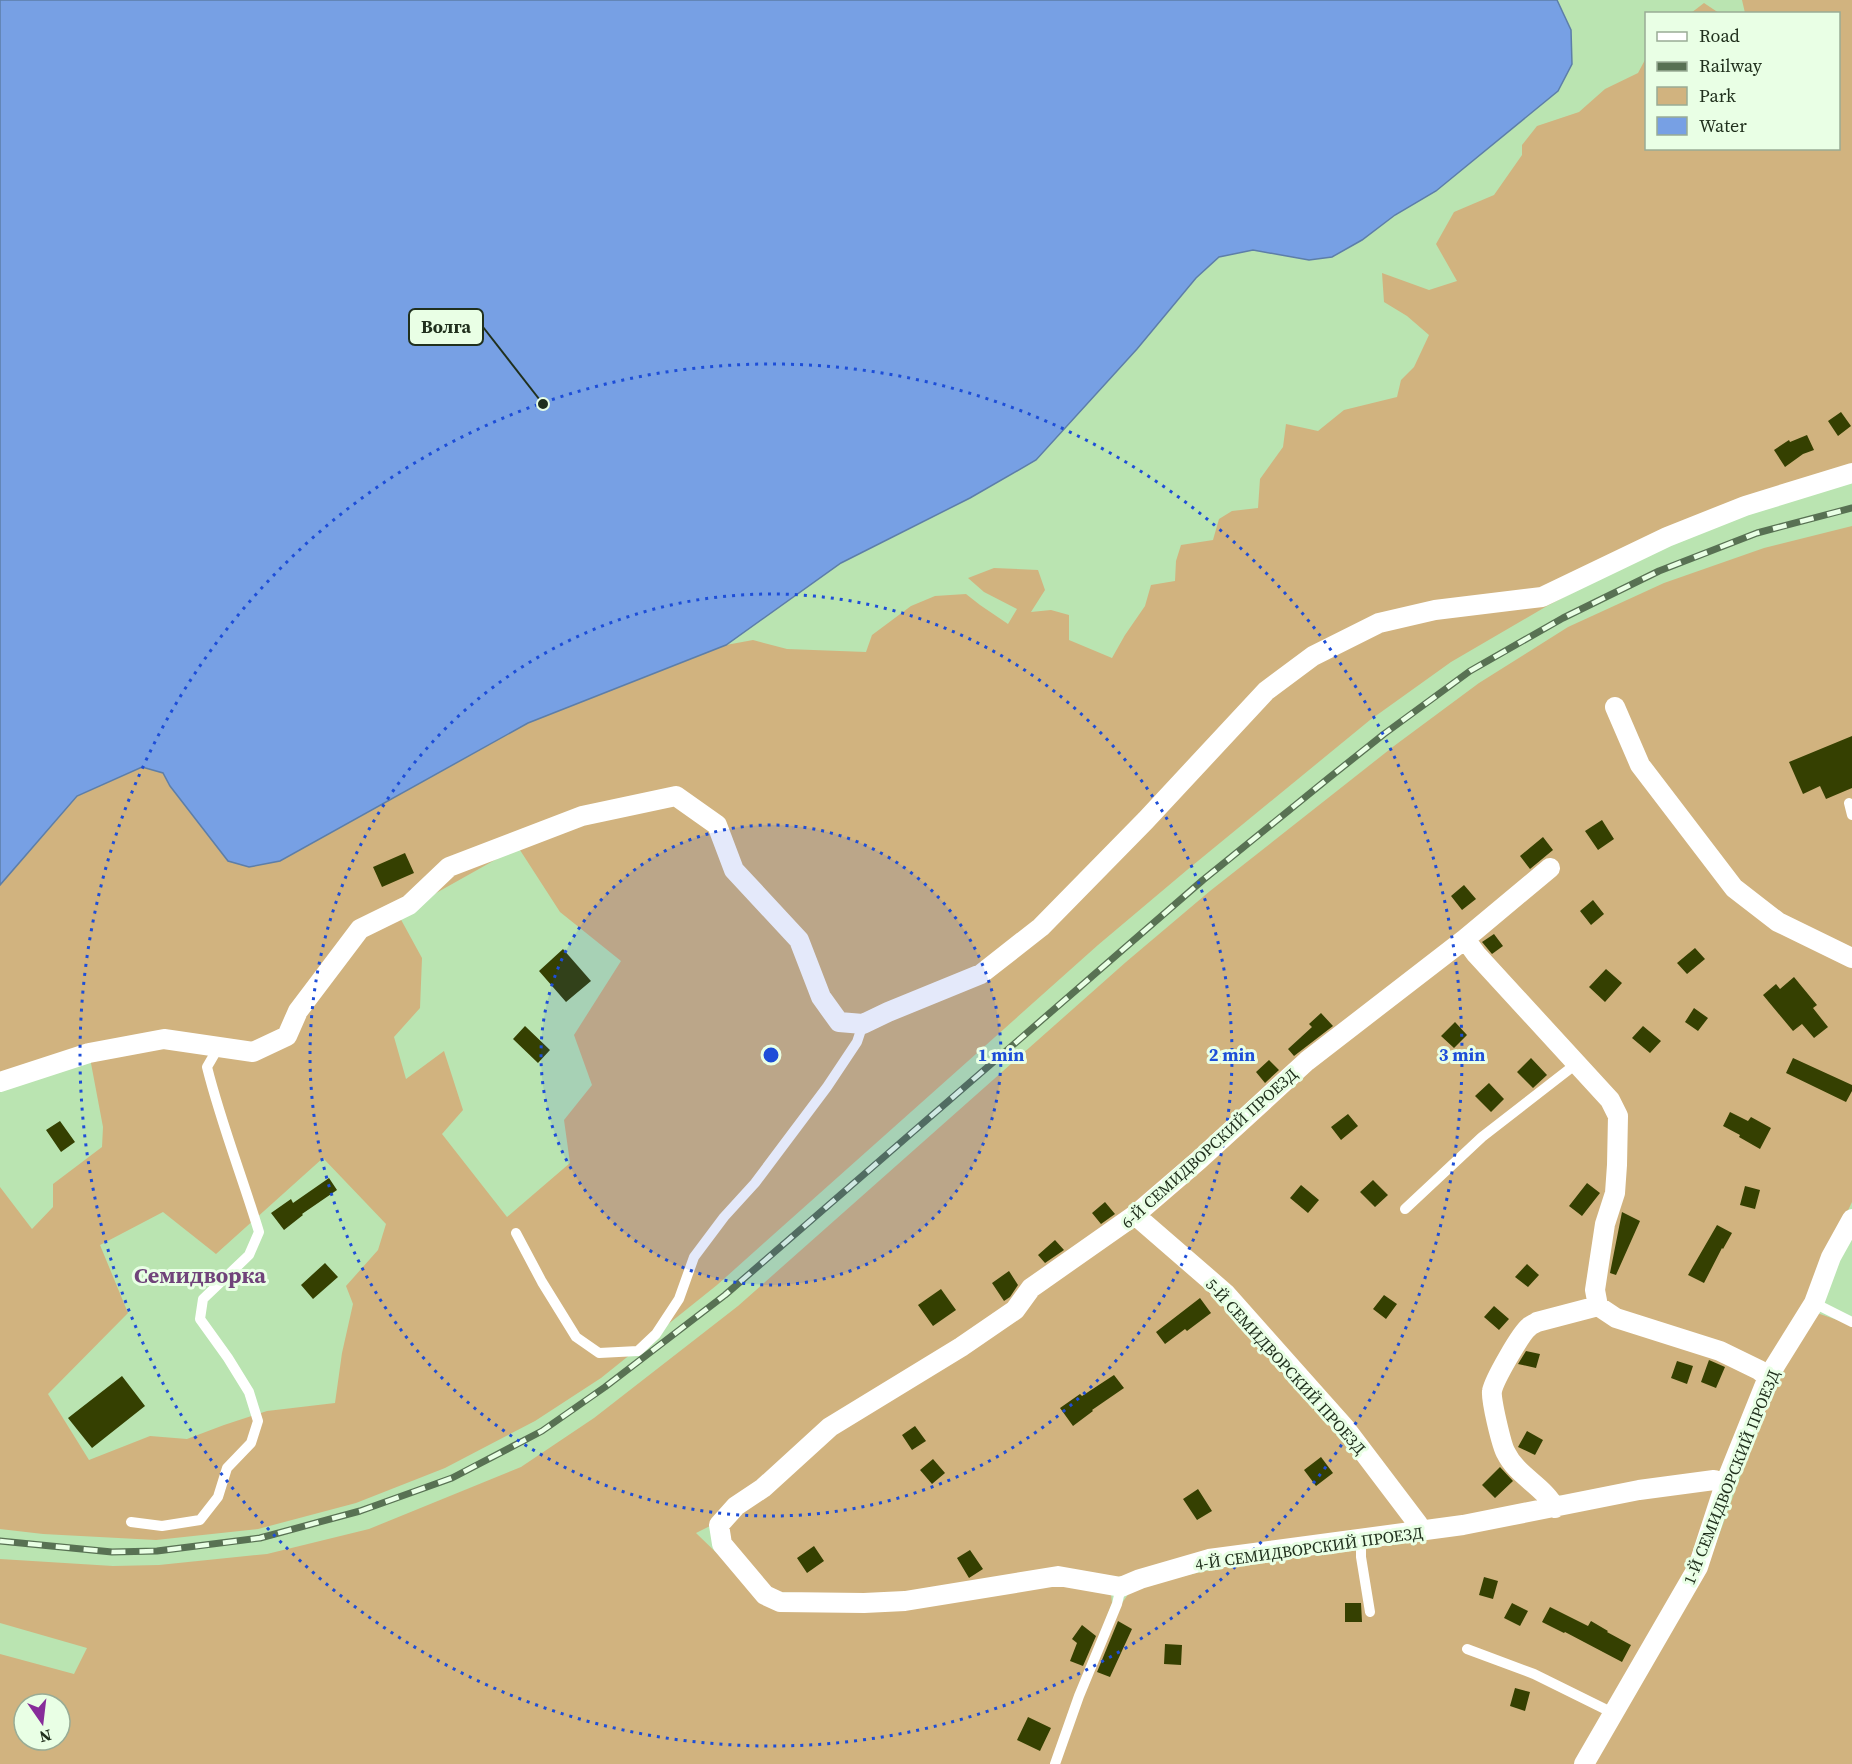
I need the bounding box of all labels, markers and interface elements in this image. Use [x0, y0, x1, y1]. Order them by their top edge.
legend [1645, 12, 1840, 150]
text: Road [1699, 23, 1740, 48]
text: Railway [1699, 53, 1763, 78]
text: Park [1699, 83, 1736, 108]
text: Water [1699, 113, 1747, 138]
callout: Волга [409, 309, 483, 345]
text: Волга [421, 314, 471, 339]
text: 1 min [978, 1042, 1024, 1067]
text: 2 min [1209, 1042, 1255, 1067]
text: 3 min [1439, 1042, 1485, 1067]
centre of rings [761, 1045, 781, 1065]
street label: 6-Й СЕМИДВОРСКИЙ ПРОЕЗД [1116, 1063, 1302, 1233]
district label: Семидворка [134, 1260, 266, 1290]
street label: 5-Й СЕМИДВОРСКИЙ ПРОЕЗД [1201, 1273, 1371, 1459]
street label: 1-Й СЕМИДВОРСКИЙ ПРОЕЗД [1678, 1366, 1784, 1588]
street label: 4-Й СЕМИДВОРСКИЙ ПРОЕЗД [1194, 1521, 1424, 1575]
north arrow [12, 1692, 72, 1752]
text: N [37, 1724, 54, 1749]

